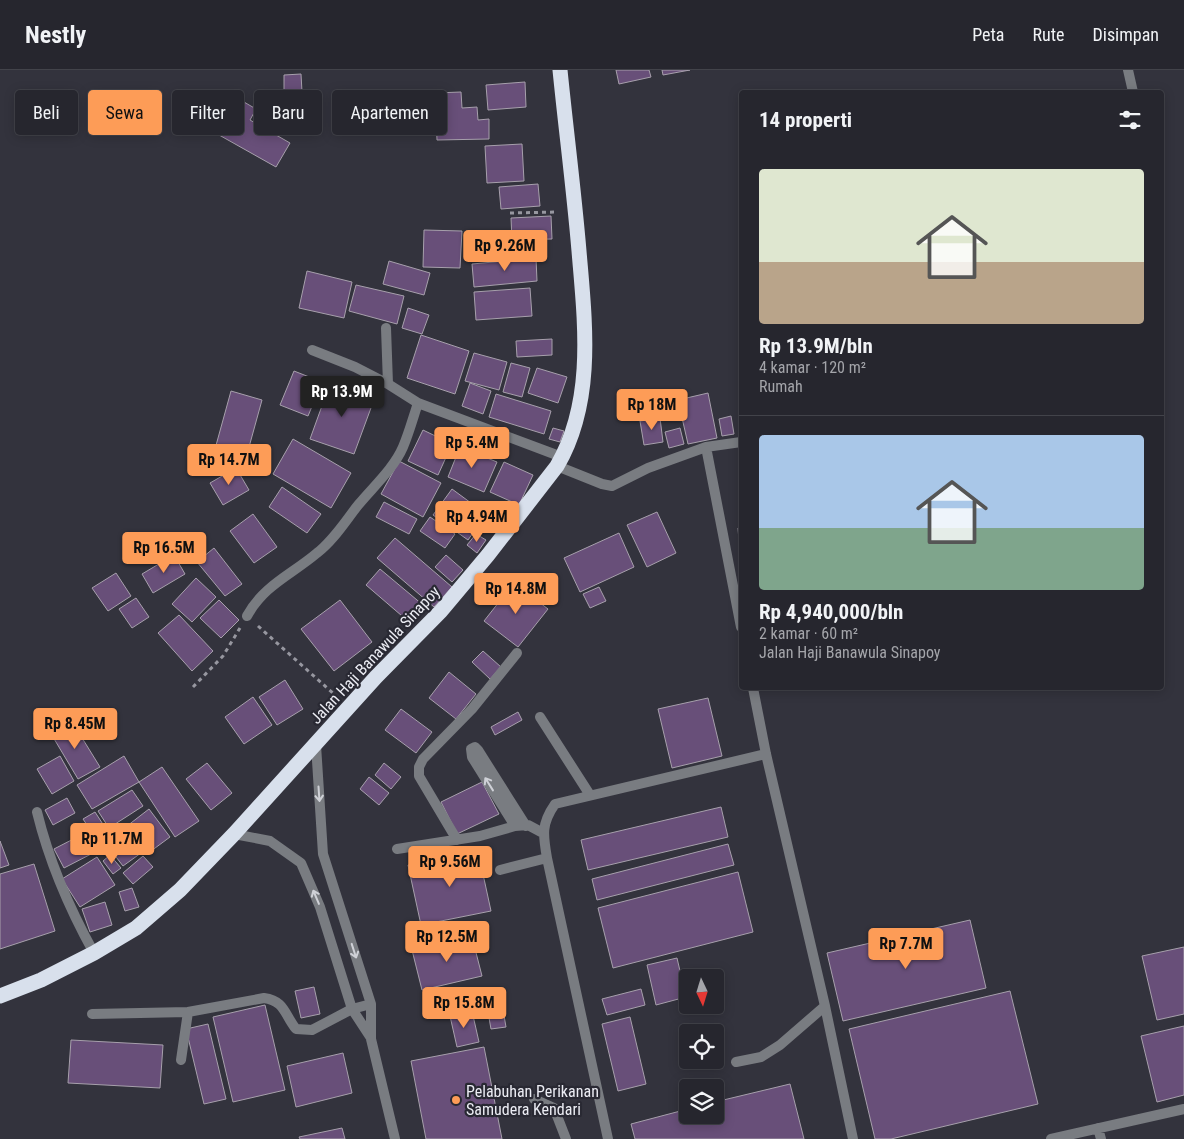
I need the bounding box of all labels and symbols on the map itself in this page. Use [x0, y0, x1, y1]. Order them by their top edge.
pin: Rp 9.26M [453, 230, 557, 272]
pin: Rp 13.9M [290, 376, 394, 418]
pin: Rp 18M [611, 388, 693, 431]
pin: Rp 5.4M [426, 426, 518, 469]
pin: Rp 14.7M [177, 444, 281, 486]
pin: Rp 4.94M [425, 500, 529, 543]
pin: Rp 16.5M [112, 532, 216, 574]
pin: Rp 14.8M [464, 572, 568, 615]
street label: Jalan Haji Banawula Sinapoy [306, 582, 444, 728]
pin: Rp 8.45M [23, 708, 127, 750]
one-way arrow [484, 778, 494, 792]
one-way arrow [314, 785, 324, 801]
pin: Rp 11.7M [60, 822, 164, 865]
pin: Rp 9.56M [398, 846, 502, 888]
one-way arrow [310, 890, 320, 905]
pin: Rp 12.5M [395, 920, 499, 963]
pin: Rp 7.7M [860, 928, 952, 970]
one-way arrow [350, 943, 360, 959]
north arrow [679, 969, 724, 1014]
pin: Rp 15.8M [412, 986, 516, 1029]
place label: Pelabuhan Perikanan Samudera Kendari [466, 1082, 599, 1119]
marker: Pelabuhan Perikanan Samudera Kendari [450, 1094, 462, 1106]

